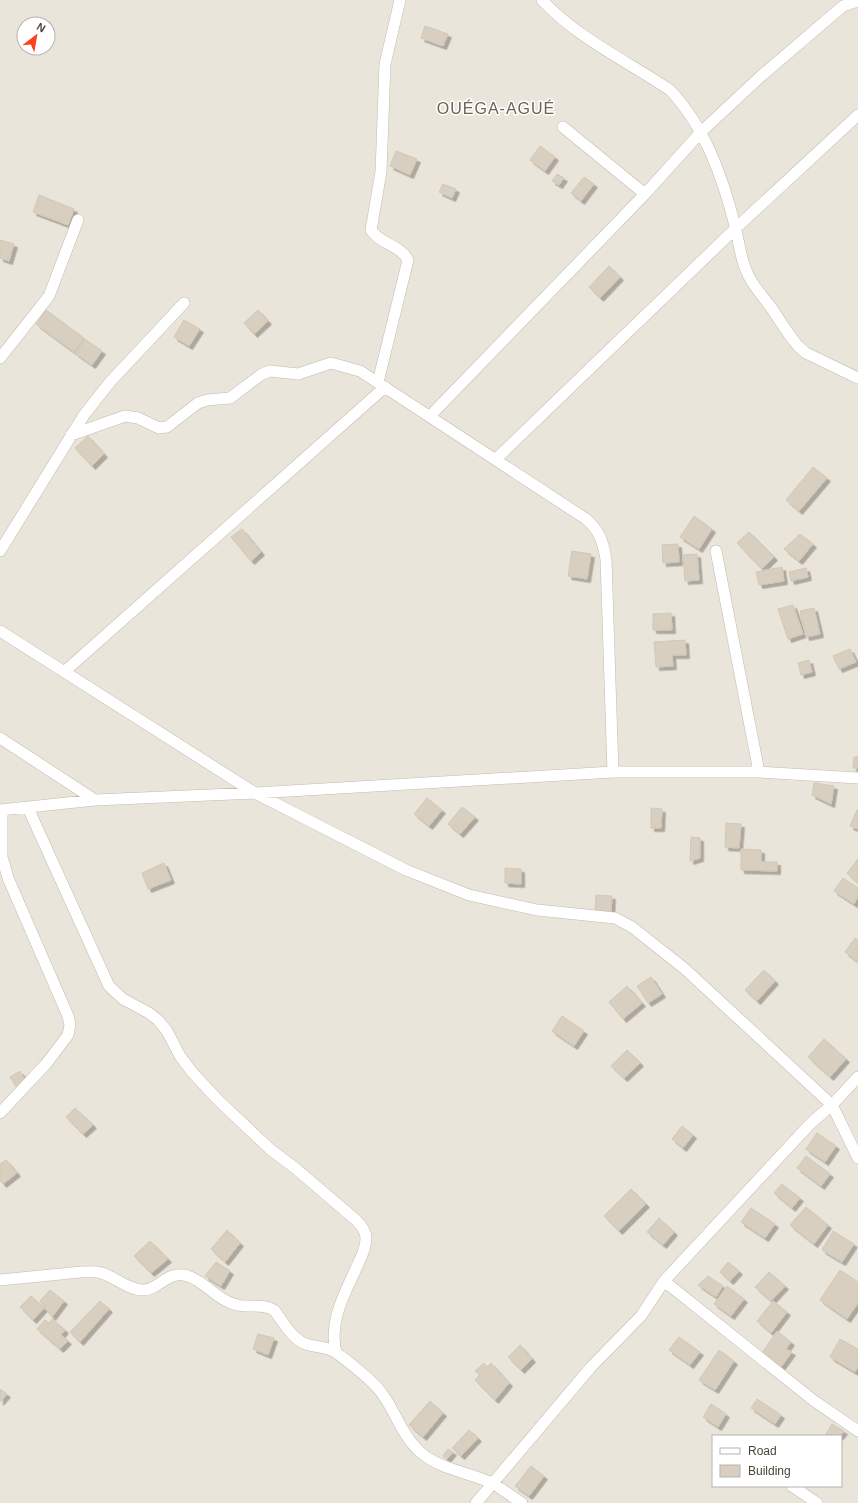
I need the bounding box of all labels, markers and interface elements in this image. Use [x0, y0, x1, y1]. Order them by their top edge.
north arrow [16, 16, 56, 56]
text: N [35, 20, 48, 35]
district label: OUÉGA-AGUÉ [437, 99, 555, 117]
legend [712, 1435, 842, 1487]
text: Road [748, 1444, 777, 1458]
text: Building [748, 1464, 791, 1478]

